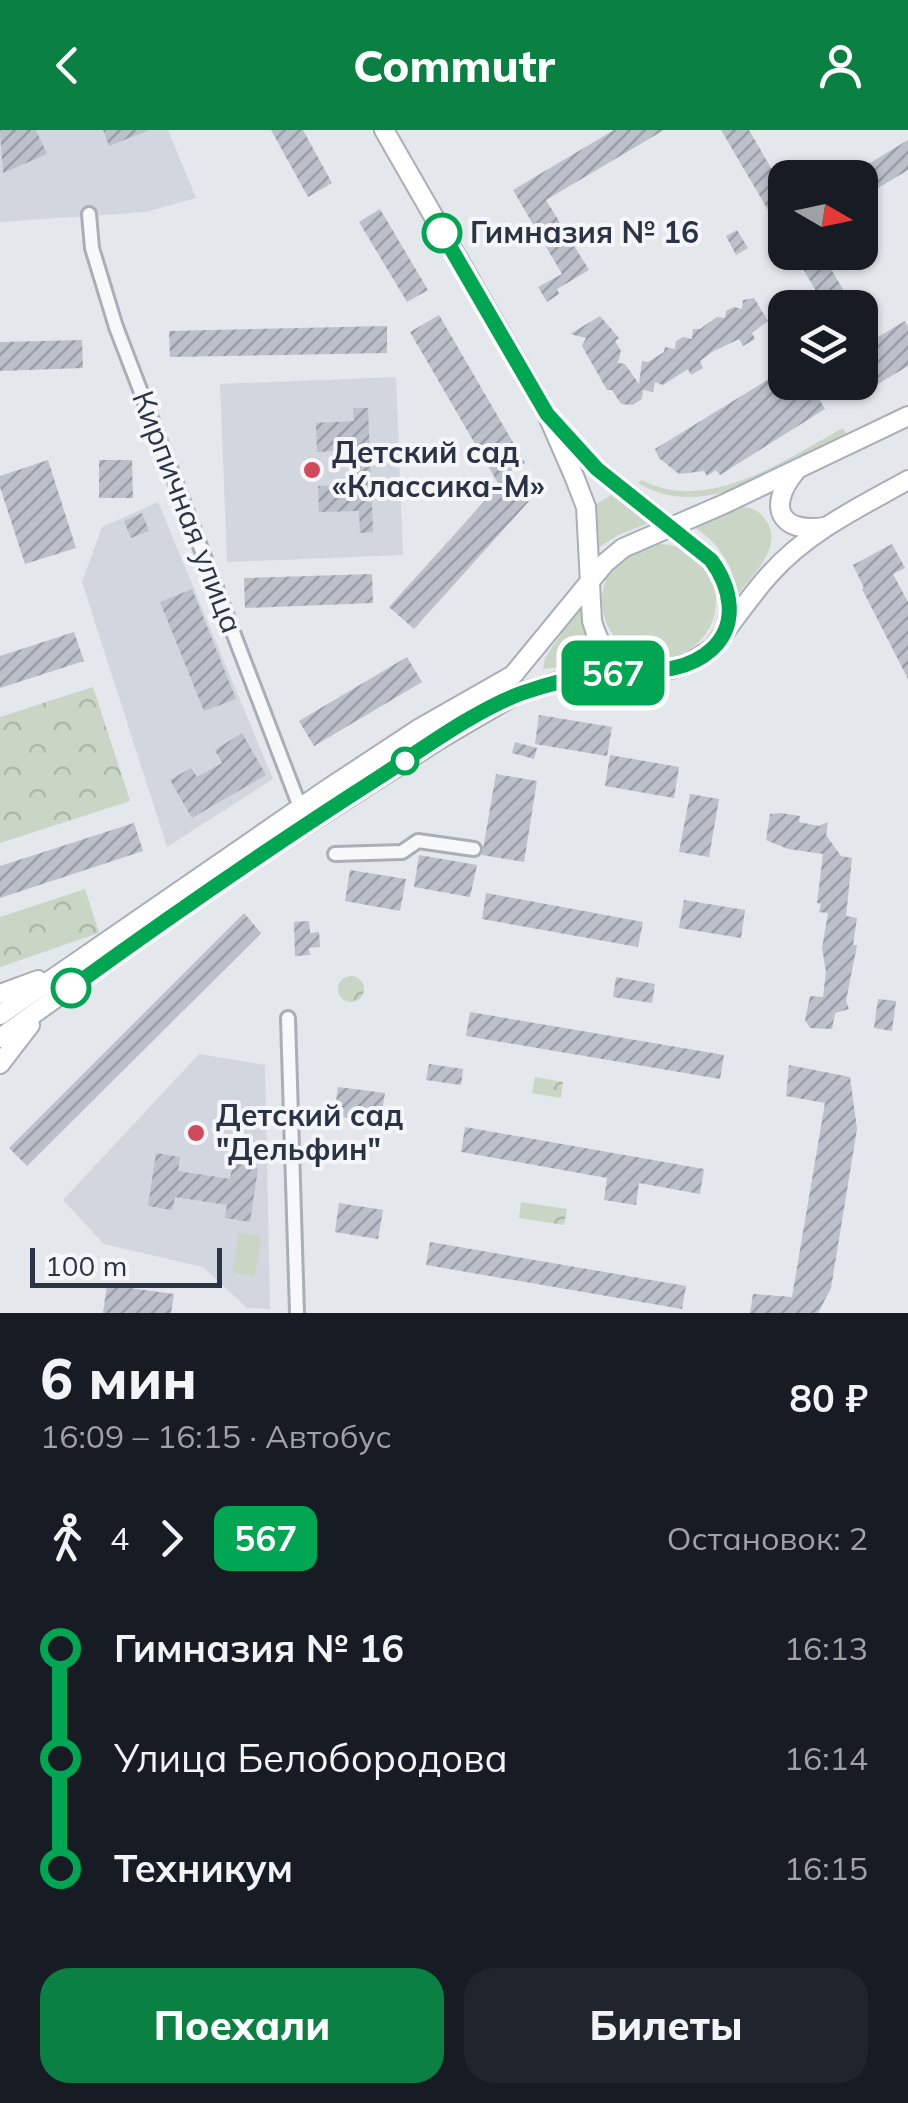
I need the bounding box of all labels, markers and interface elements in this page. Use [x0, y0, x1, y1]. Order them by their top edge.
text: Commutr [353, 37, 555, 93]
icon: back [40, 38, 95, 93]
icon: person [813, 38, 868, 93]
north arrow [768, 160, 878, 270]
map controls [768, 160, 878, 400]
place label: Гимназия № 16 [470, 213, 699, 251]
marker: Гимназия № 16 [423, 214, 461, 252]
button: layers [768, 290, 878, 400]
street label: Кирпичная улица [124, 385, 252, 638]
place label: Детский сад «Классика-М» [332, 433, 545, 505]
marker: Детский сад «Классика-М» [301, 459, 323, 481]
line badge: 567 [556, 640, 670, 706]
text: 567 [581, 651, 645, 695]
unlabelled marker [392, 748, 418, 774]
unlabelled marker [52, 969, 90, 1007]
place label: Детский сад "Дельфин" [216, 1096, 403, 1168]
marker: Детский сад "Дельфин" [185, 1122, 207, 1144]
scale bar [30, 1243, 222, 1288]
text: 100 m [45, 1248, 127, 1283]
text: 6 мин [40, 1344, 197, 1413]
text: 80 ₽ [789, 1374, 868, 1422]
text: 16:09 – 16:15 · Автобус [40, 1416, 392, 1456]
icon: walk [40, 1511, 95, 1566]
icon: forward [144, 1511, 199, 1566]
text: 567 [234, 1516, 297, 1560]
text: 4 [110, 1518, 129, 1558]
text: Остановок: 2 [667, 1518, 868, 1558]
text: Гимназия № 16 [114, 1624, 404, 1672]
text: 16:13 [784, 1628, 868, 1668]
text: Улица Белобородова [114, 1734, 508, 1782]
text: 16:14 [784, 1738, 868, 1778]
text: Техникум [114, 1844, 293, 1892]
text: 16:15 [784, 1848, 868, 1888]
button: Поехали [40, 1968, 444, 2083]
button: Билеты [464, 1968, 868, 2083]

